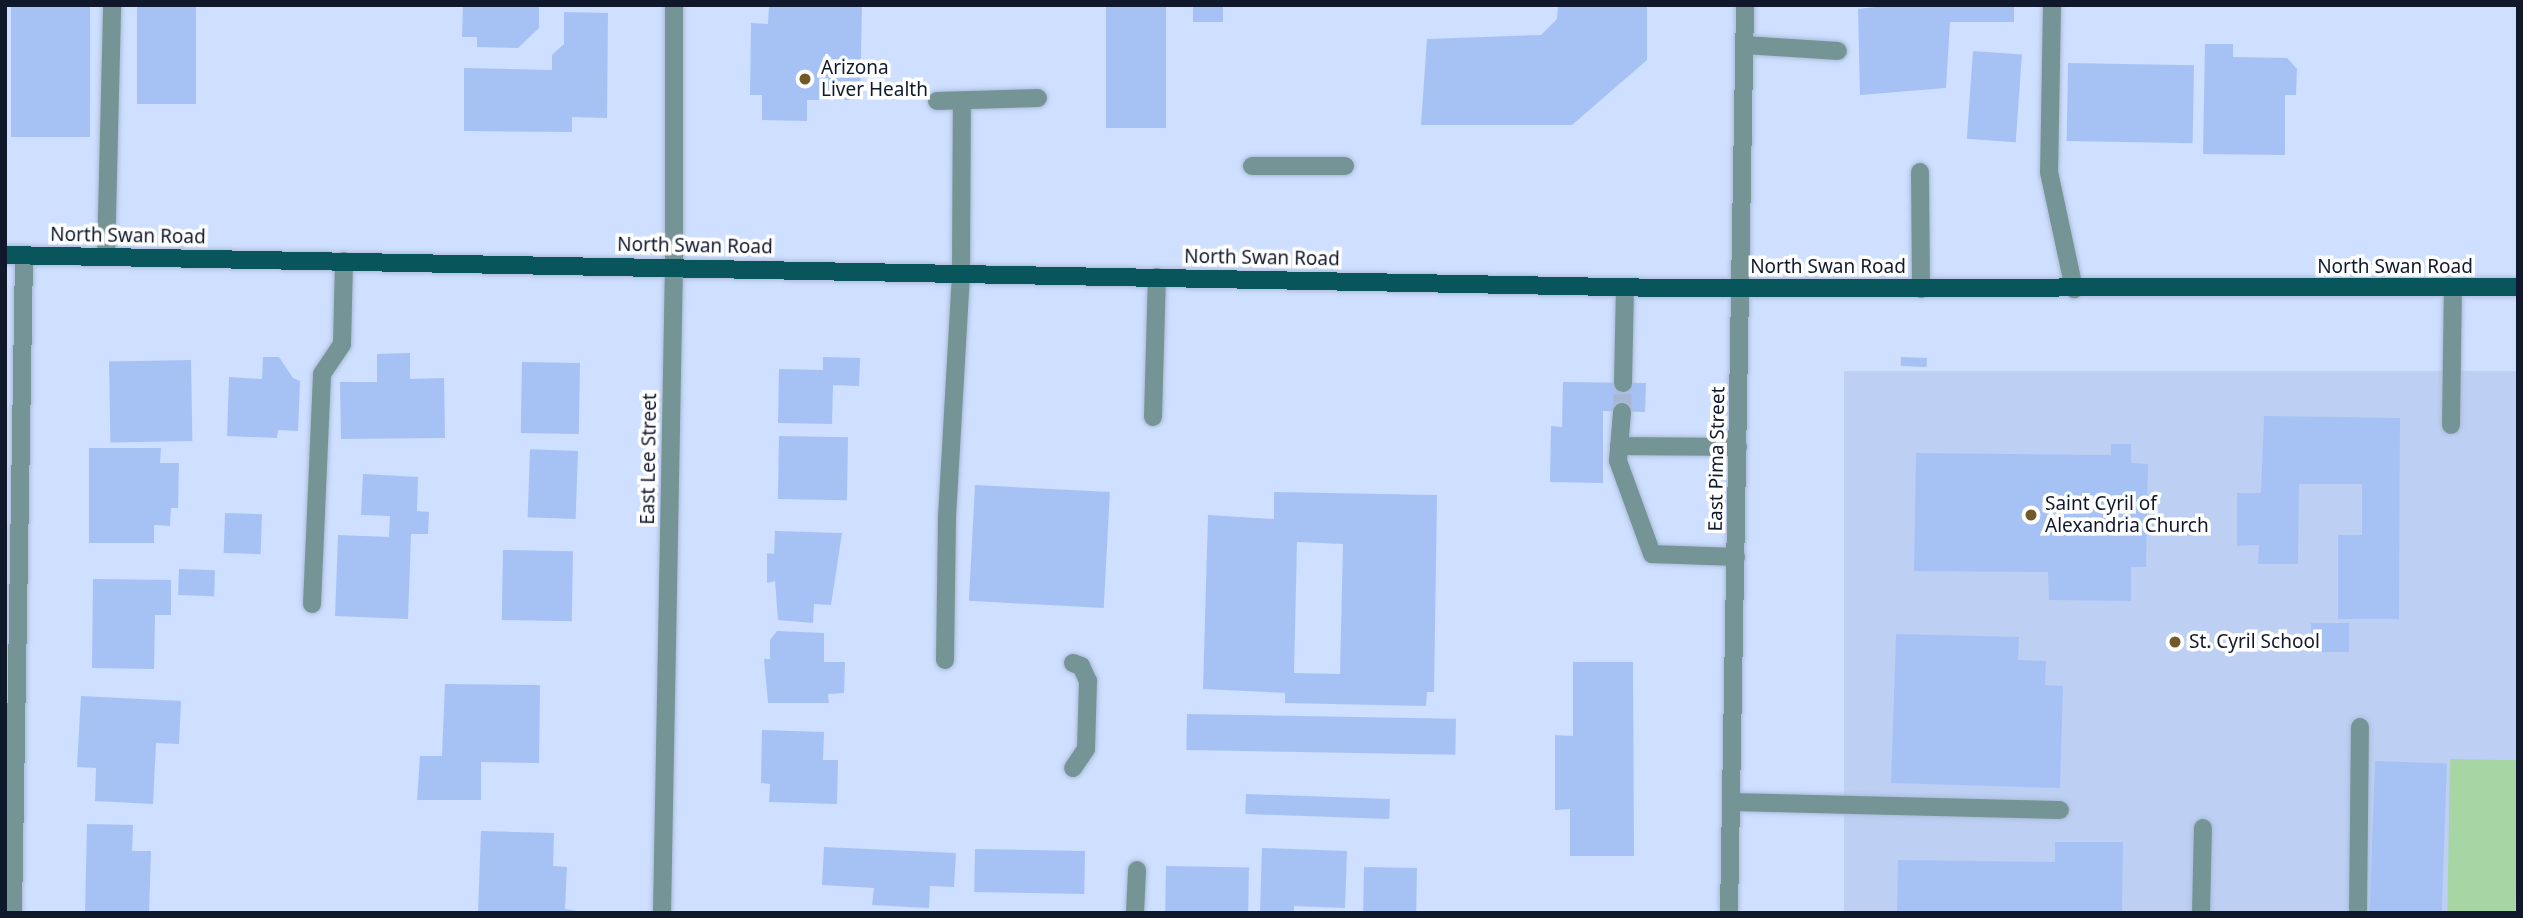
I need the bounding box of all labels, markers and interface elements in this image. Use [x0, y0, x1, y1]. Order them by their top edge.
place label: Arizona Liver Health [821, 57, 928, 101]
marker: Arizona Liver Health [795, 69, 815, 89]
street label: North Swan Road [50, 223, 206, 249]
street label: North Swan Road [617, 233, 773, 259]
street label: North Swan Road [1184, 245, 1340, 271]
street label: North Swan Road [1750, 256, 1906, 278]
street label: North Swan Road [2317, 256, 2473, 278]
street label: East Pima Street [1704, 386, 1730, 532]
street label: East Lee Street [636, 393, 662, 525]
place label: Saint Cyril of Alexandria Church [2045, 493, 2209, 537]
marker: Saint Cyril of Alexandria Church [2023, 507, 2039, 523]
place label: St. Cyril School [2189, 631, 2320, 653]
marker: St. Cyril School [2167, 634, 2183, 650]

